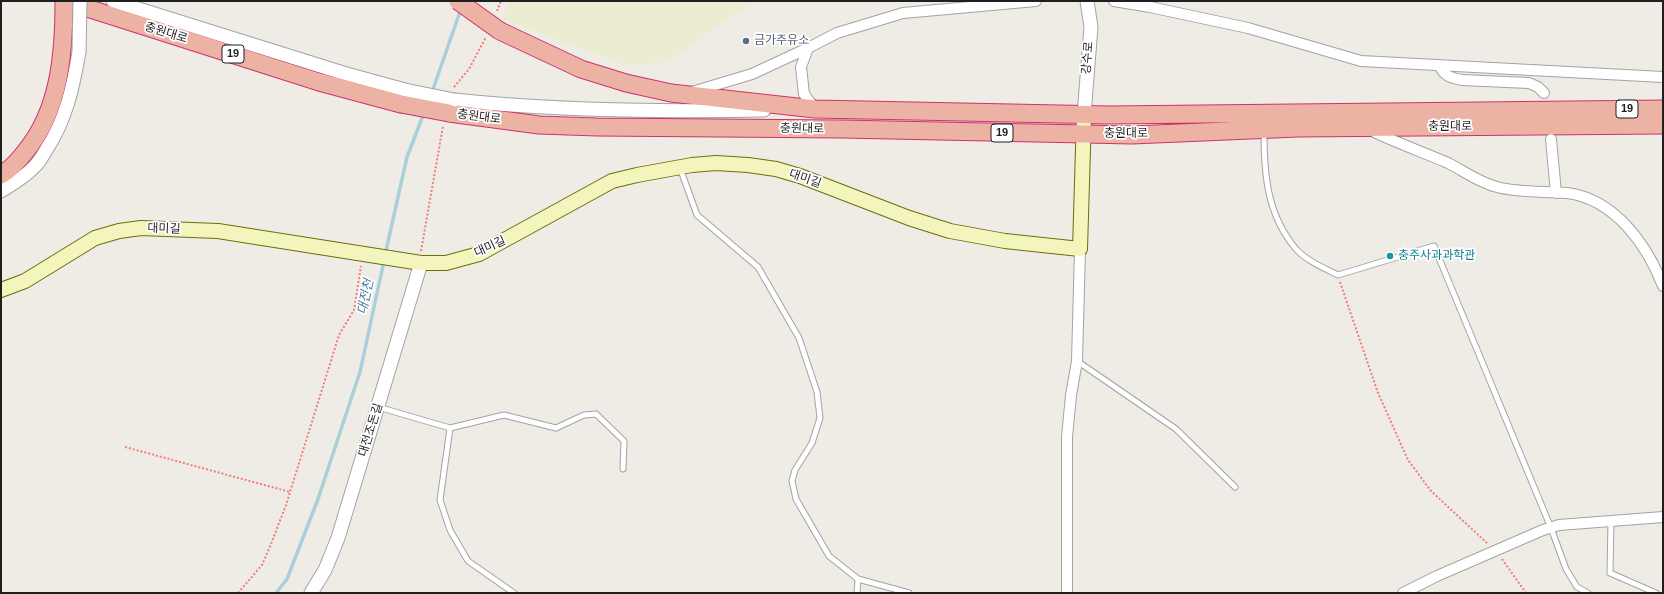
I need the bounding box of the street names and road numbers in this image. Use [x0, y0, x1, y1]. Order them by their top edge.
street label: 충원대로 [143, 20, 189, 46]
street label: 강수로 [1079, 41, 1097, 75]
road number: 19 [222, 45, 244, 63]
road number: 19 [1616, 100, 1638, 118]
street label: 충원대로 [456, 107, 502, 127]
street label: 충원대로 [1428, 120, 1472, 134]
street label: 충원대로 [780, 121, 824, 137]
road number: 19 [991, 124, 1013, 142]
street label: 충원대로 [1104, 127, 1148, 141]
street label: 대미길 [787, 167, 823, 191]
street label: 대미길 [147, 221, 181, 237]
street label: 대미길 [472, 233, 508, 261]
street label: 대전조돈길 [356, 402, 386, 458]

